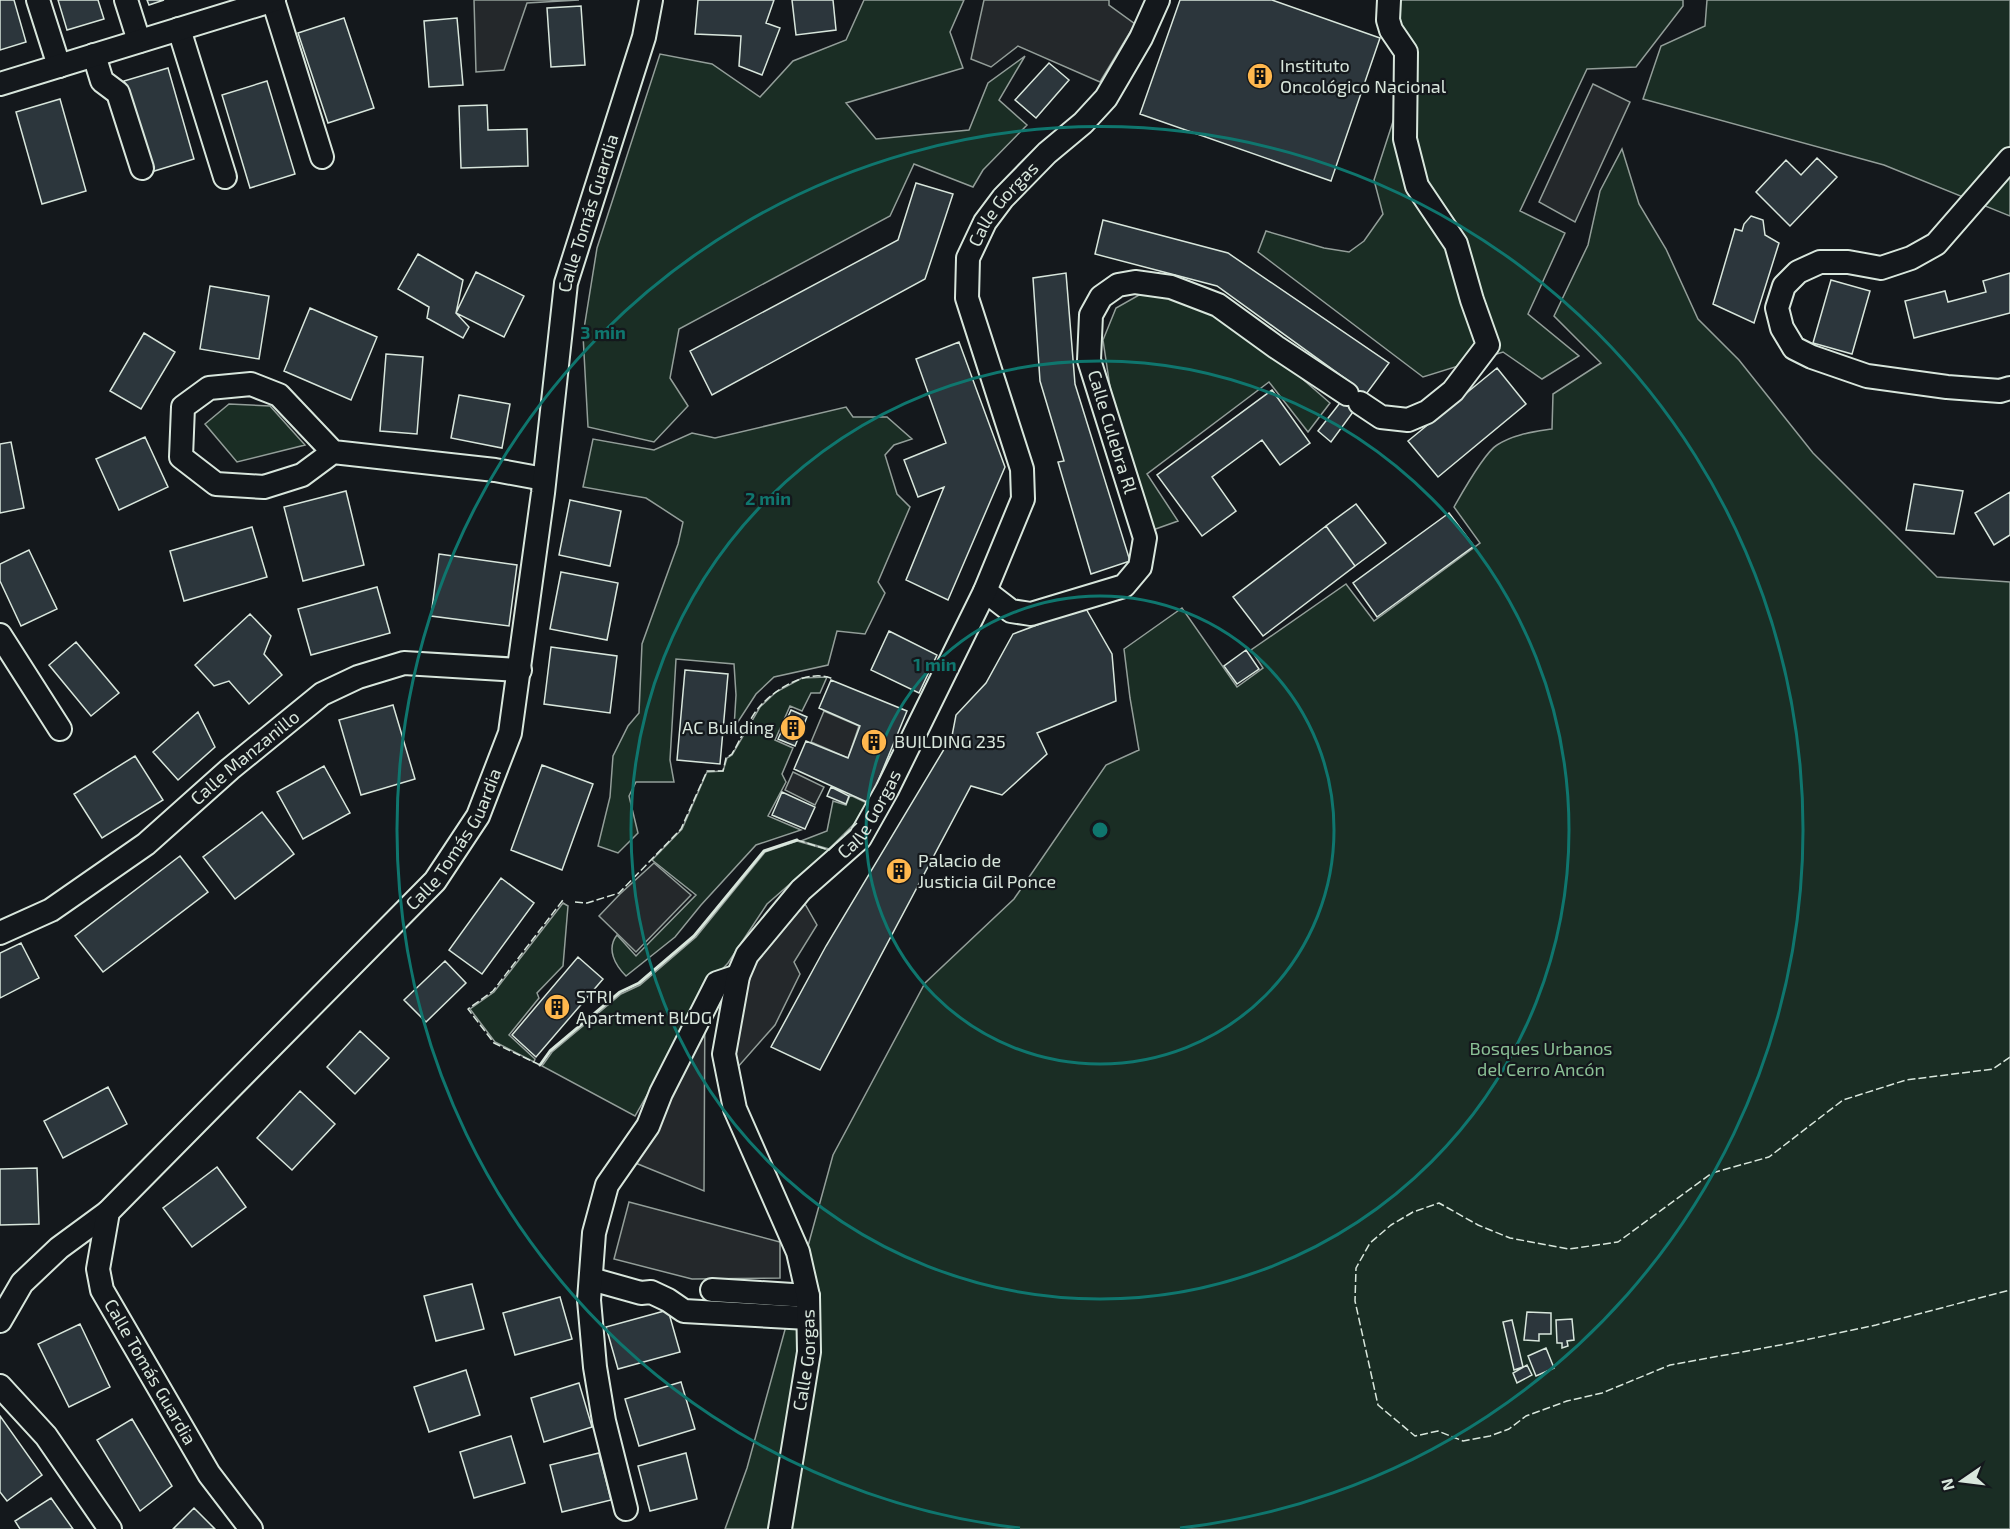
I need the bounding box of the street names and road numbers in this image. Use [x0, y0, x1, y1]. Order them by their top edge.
street label: Calle Tomás Guardia [553, 131, 623, 293]
street label: Calle Gorgas [963, 157, 1042, 250]
street label: Calle Culebra Rl [1084, 367, 1142, 497]
street label: Calle Manzanillo [185, 705, 303, 809]
street label: Calle Tomás Guardia [400, 765, 505, 914]
street label: Calle Gorgas [832, 766, 905, 863]
street label: Calle Tomás Guardia [100, 1295, 202, 1448]
street label: Calle Gorgas [788, 1309, 819, 1412]

